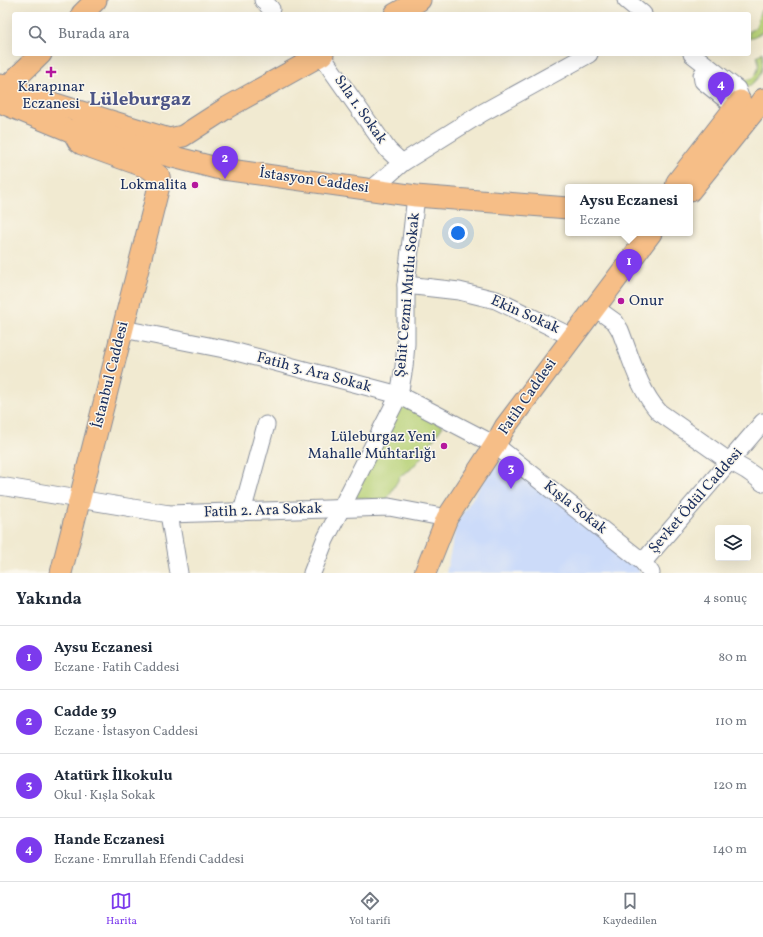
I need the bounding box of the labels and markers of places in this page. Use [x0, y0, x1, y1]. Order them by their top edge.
marker: Karapınar Eczanesi [46, 67, 56, 77]
pin: 4 [708, 72, 734, 105]
place label: Karapınar Eczanesi [17, 77, 85, 115]
pin: 2 [212, 146, 238, 179]
place label: Lokmalita [120, 175, 187, 196]
marker: Lokmalita [190, 180, 200, 190]
pin: 1 [616, 249, 642, 282]
place label: Onur [629, 291, 664, 312]
marker: Onur [616, 296, 626, 306]
place label: Lüleburgaz Yeni Mahalle Muhtarlığı [308, 427, 436, 465]
marker: Lüleburgaz Yeni Mahalle Muhtarlığı [439, 441, 449, 451]
pin: 3 [498, 456, 524, 489]

